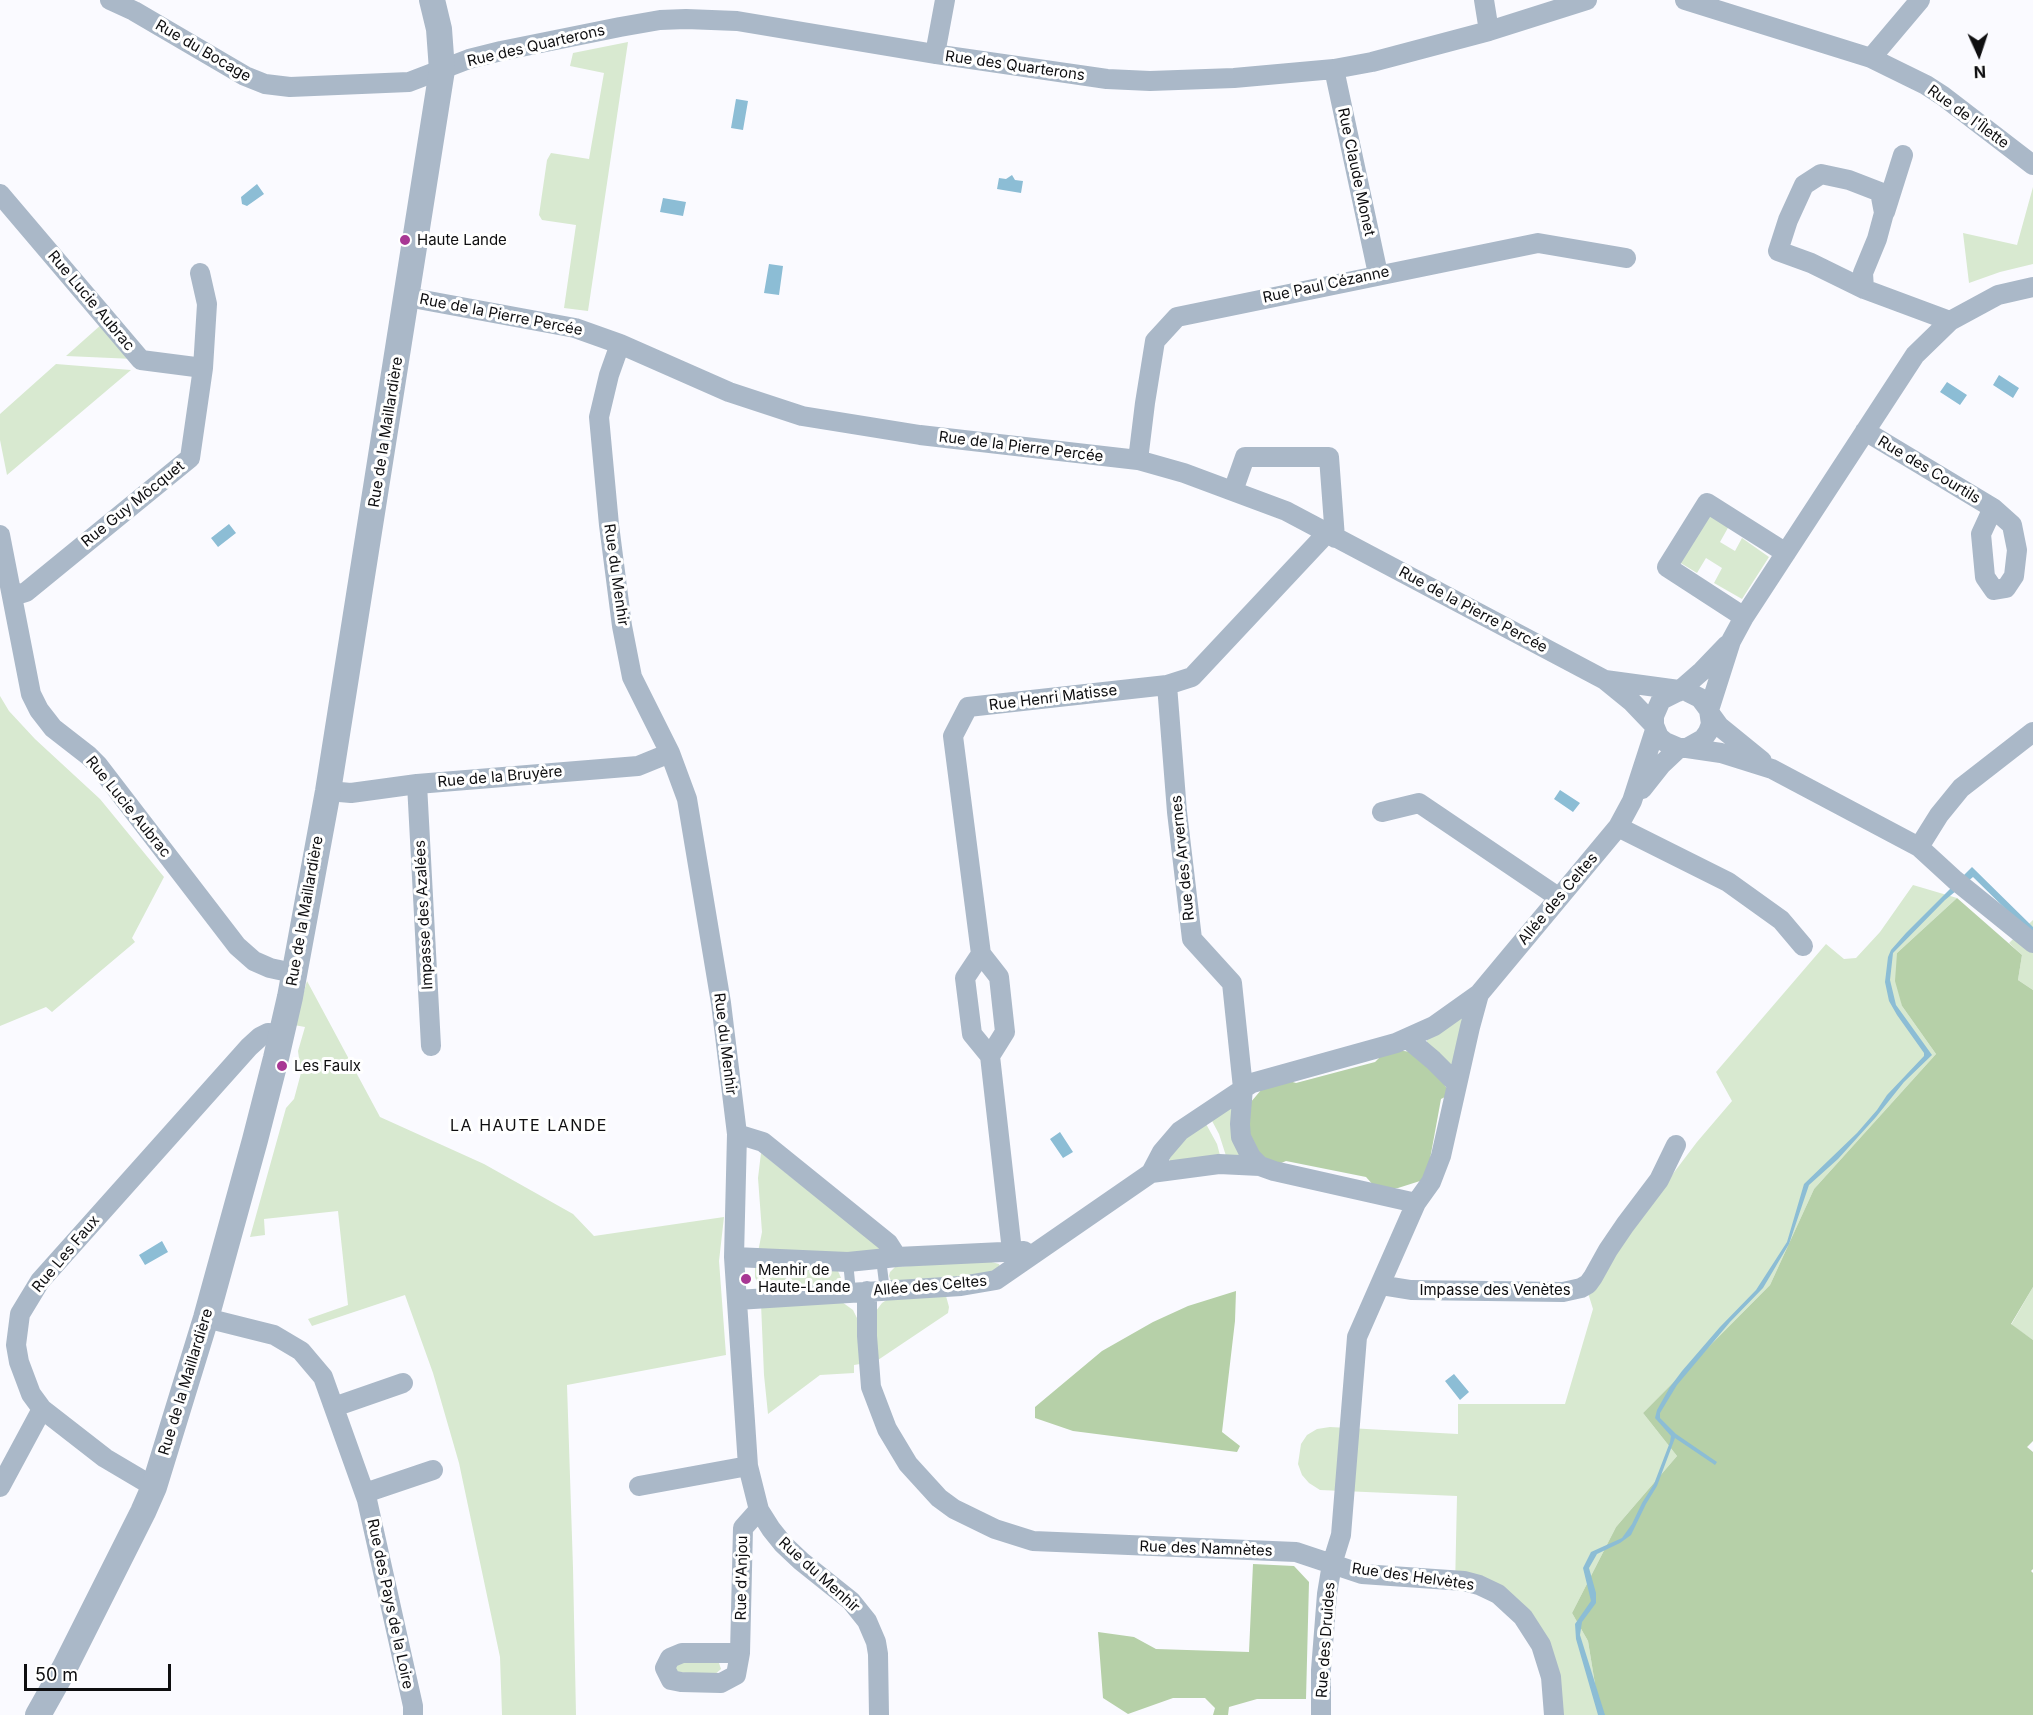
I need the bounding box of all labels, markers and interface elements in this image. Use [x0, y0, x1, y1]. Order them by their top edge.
street label: Rue du Bocage [152, 16, 254, 86]
street label: Rue des Quarterons [465, 21, 607, 71]
north arrow [1949, 24, 2009, 84]
street label: Rue des Quarterons [944, 47, 1086, 85]
text: N [1973, 62, 1987, 82]
street label: Rue de l'Îlette [1924, 81, 2012, 153]
street label: Rue Claude Monet [1334, 106, 1378, 238]
place label: Haute Lande [417, 231, 507, 249]
marker: Haute Lande [398, 233, 412, 247]
street label: Rue Lucie Aubrac [44, 247, 138, 355]
street label: Rue Paul Cézanne [1261, 263, 1391, 307]
street label: Rue de la Pierre Percée [418, 290, 584, 340]
street label: Rue de la Maillardière [365, 355, 407, 509]
street label: Rue de la Pierre Percée [938, 428, 1104, 466]
street label: Rue des Courtils [1875, 432, 1983, 508]
street label: Rue Guy Môcquet [78, 457, 188, 551]
street label: Rue du Menhir [600, 523, 632, 627]
street label: Rue de la Pierre Percée [1396, 563, 1550, 657]
street label: Rue Henri Matisse [988, 681, 1118, 715]
street label: Rue Lucie Aubrac [82, 753, 174, 861]
street label: Rue de la Bruyère [437, 763, 563, 791]
street label: Rue des Arvernes [1167, 794, 1199, 922]
street label: Rue de la Maillardière [283, 834, 327, 988]
street label: Impasse des Azalées [411, 840, 437, 990]
street label: Allée des Celtes [1514, 849, 1602, 949]
street label: Rue du Menhir [710, 992, 740, 1096]
place label: Les Faulx [294, 1057, 361, 1075]
marker: Les Faulx [275, 1059, 289, 1073]
district label: LA HAUTE LANDE [450, 1116, 608, 1136]
street label: Rue Les Faux [29, 1212, 103, 1296]
place label: Menhir de Haute-Lande [758, 1261, 851, 1296]
marker: Menhir de Haute-Lande [739, 1272, 753, 1286]
street label: Allée des Celtes [872, 1272, 988, 1300]
street label: Impasse des Venètes [1419, 1281, 1571, 1299]
street label: Rue de la Maillardière [155, 1307, 217, 1457]
street label: Rue des Pays de la Loire [363, 1517, 417, 1691]
street label: Rue du Menhir [775, 1534, 863, 1616]
street label: Rue d'Anjou [732, 1536, 752, 1620]
street label: Rue des Namnètes [1139, 1538, 1273, 1560]
street label: Rue des Helvètes [1351, 1559, 1475, 1595]
street label: Rue des Druides [1313, 1581, 1339, 1699]
scale bar [27, 1652, 174, 1690]
text: 50 m [35, 1664, 78, 1685]

